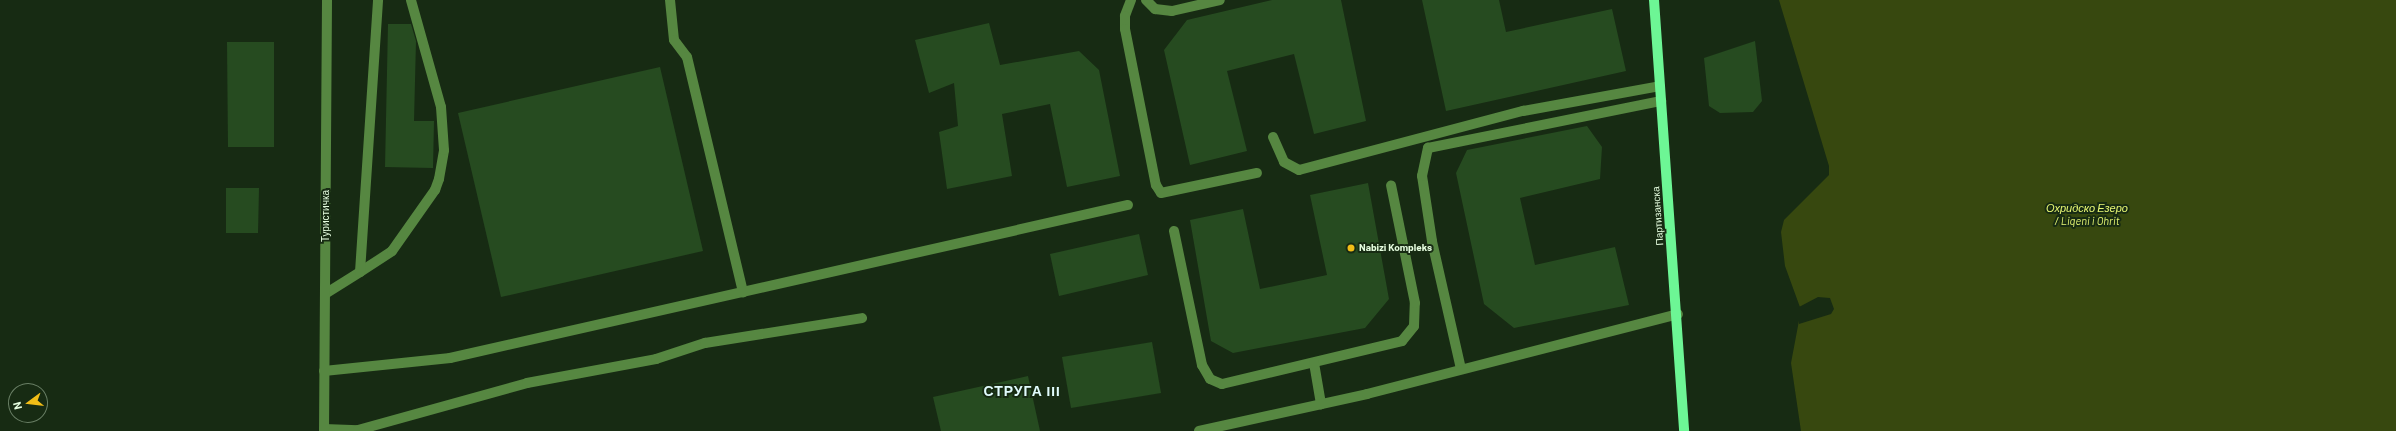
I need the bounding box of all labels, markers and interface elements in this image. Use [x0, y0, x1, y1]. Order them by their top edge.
street label: Партизанска [1650, 186, 1666, 246]
street label: Туристичка [320, 190, 332, 242]
water label: Охридско Езеро / Liqeni i Ohrit [2046, 202, 2128, 228]
place label: Nabizi Kompleks [1359, 242, 1432, 254]
marker: Nabizi Kompleks [1346, 243, 1356, 253]
north arrow [8, 383, 48, 423]
district label: СТРУГА III [983, 383, 1061, 399]
text: N [10, 401, 24, 411]

